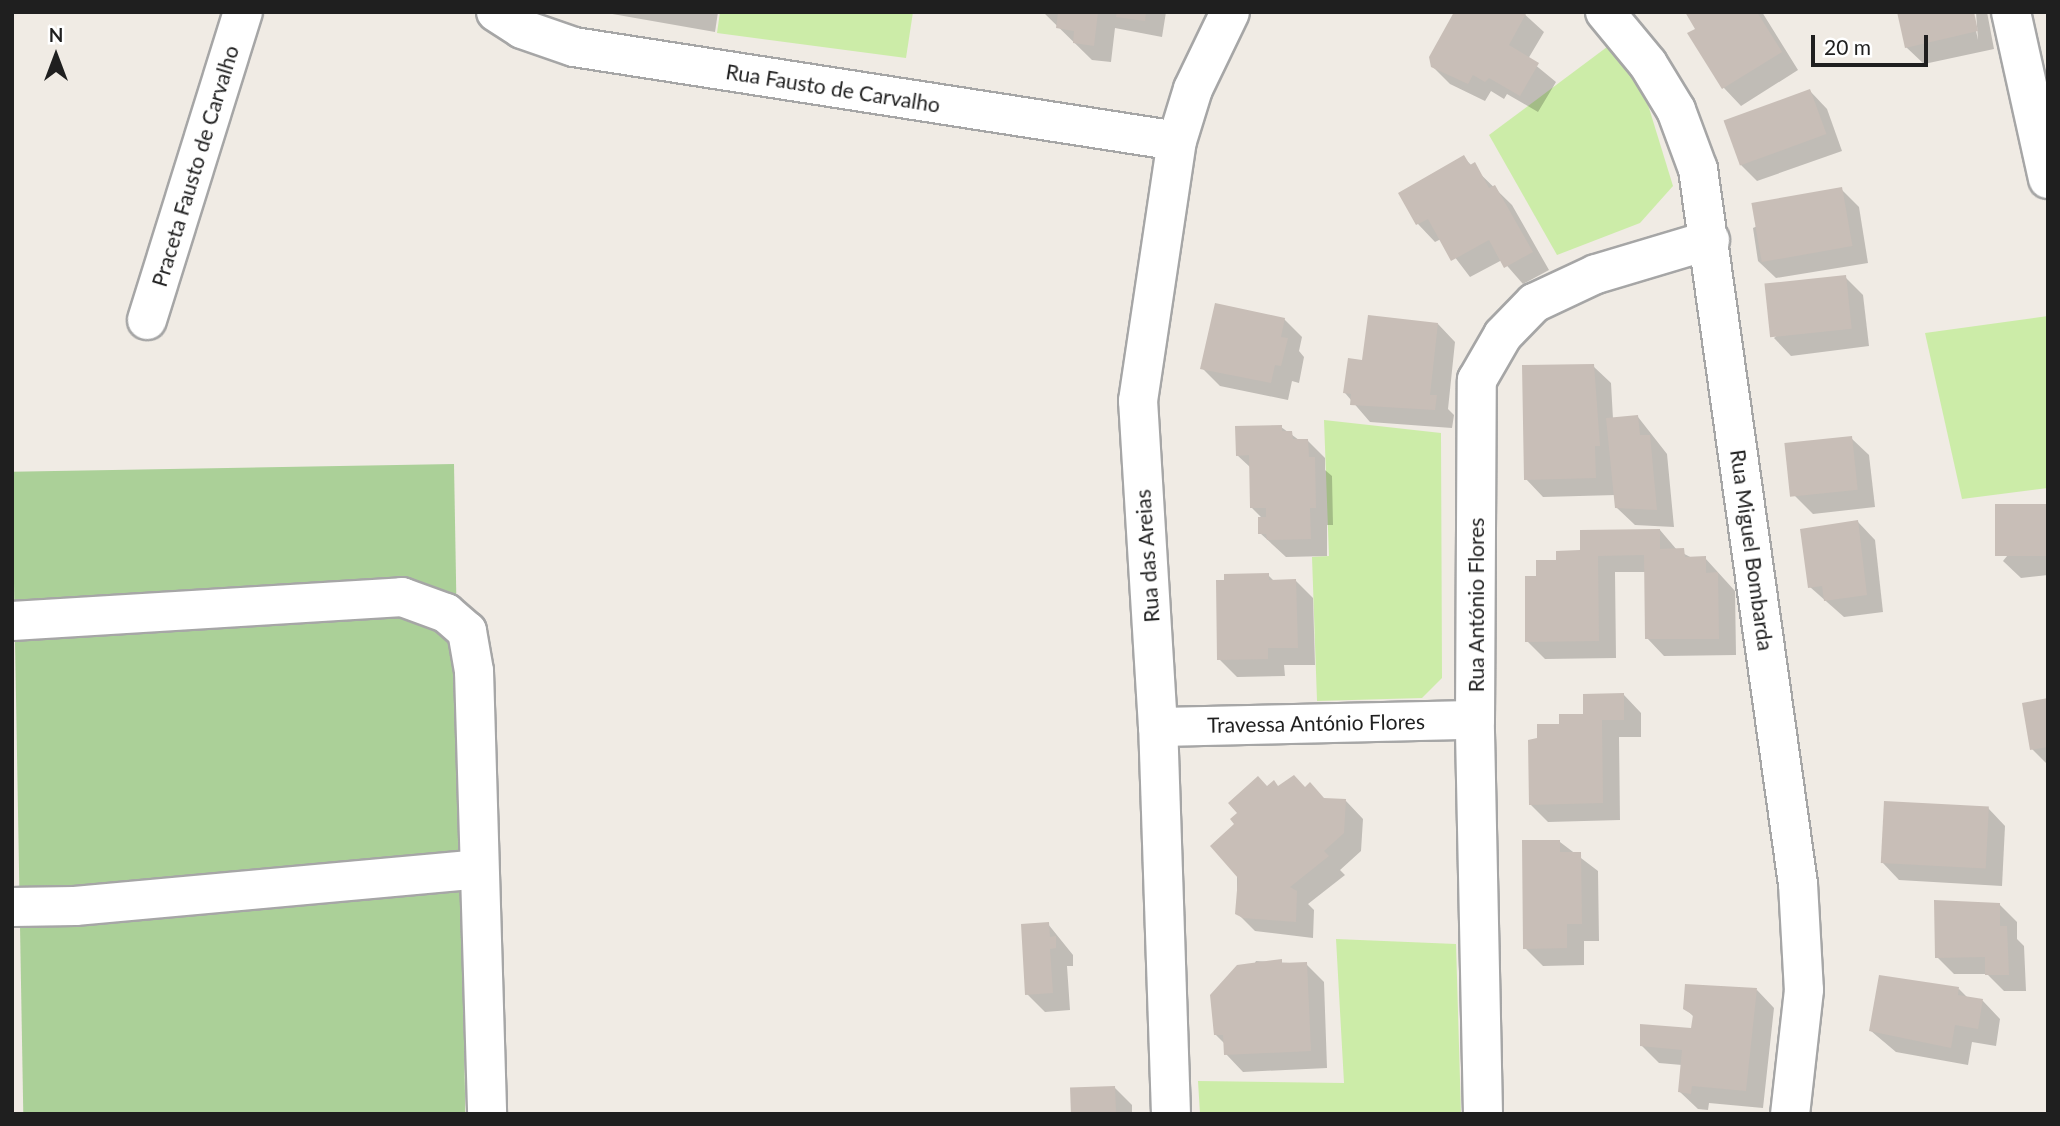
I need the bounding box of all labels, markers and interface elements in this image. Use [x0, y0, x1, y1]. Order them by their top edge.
north arrow [21, 21, 91, 91]
scale bar [1815, 21, 1932, 65]
text: N [49, 23, 63, 46]
text: 20 m [1824, 34, 1871, 59]
street label: Praceta Fausto de Carvalho [146, 42, 244, 290]
street label: Rua Fausto de Carvalho [724, 59, 942, 117]
street label: Rua Miguel Bombarda [1725, 448, 1779, 652]
street label: Rua das Areias [1130, 488, 1164, 624]
street label: Rua António Flores [1463, 517, 1489, 693]
street label: Travessa António Flores [1207, 708, 1425, 738]

